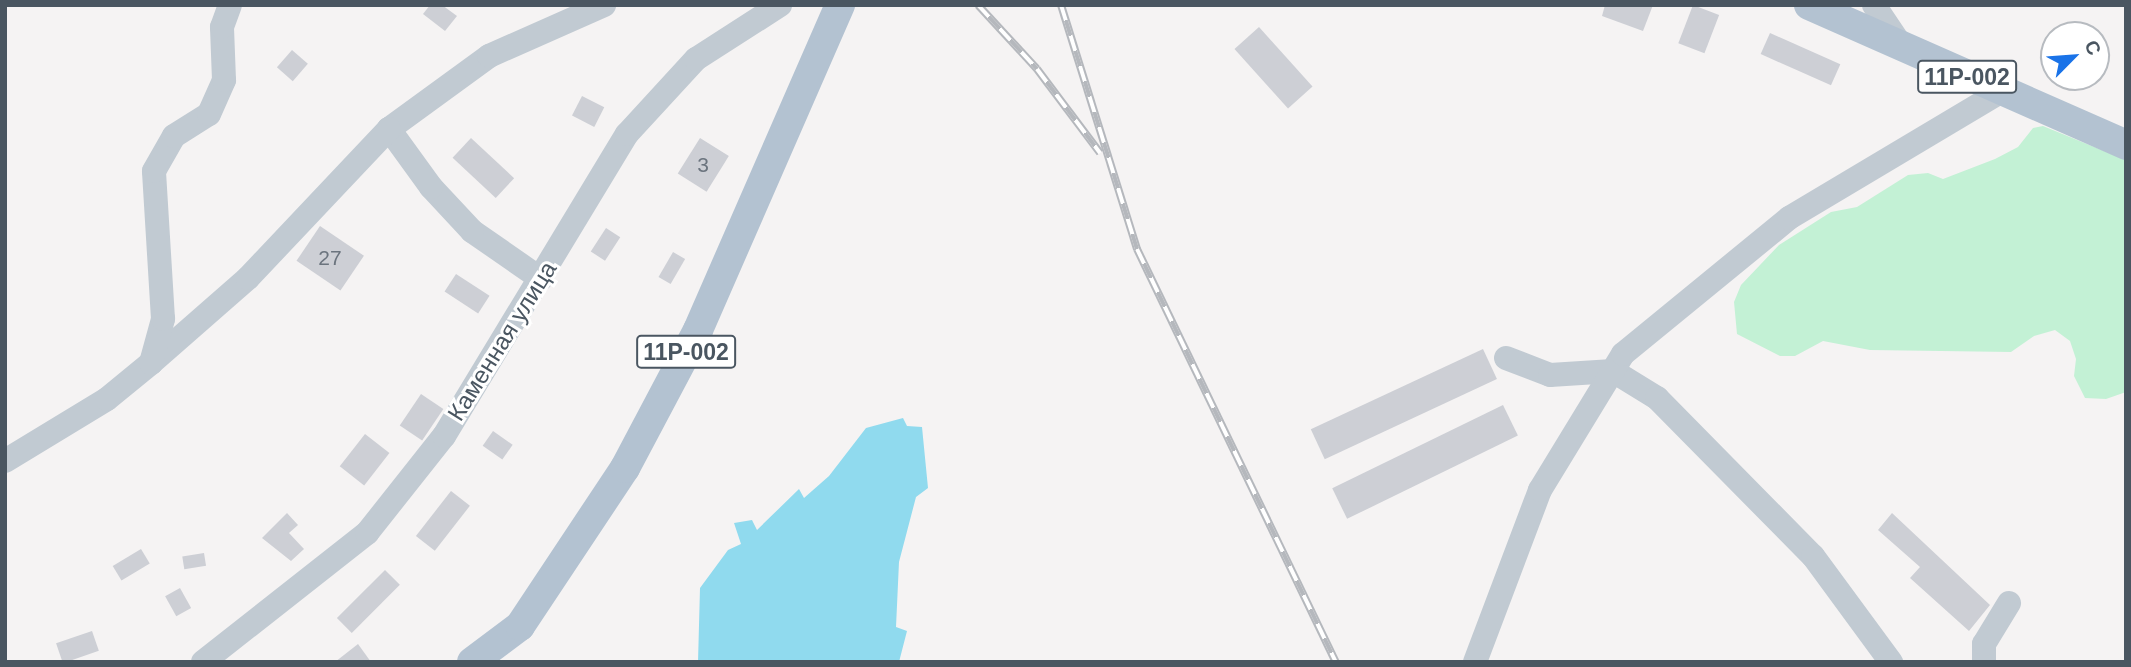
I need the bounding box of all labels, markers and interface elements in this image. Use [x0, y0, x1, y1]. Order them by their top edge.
north arrow [2040, 21, 2110, 91]
text: С [2080, 37, 2105, 58]
road number: 11Р-002 [1916, 58, 2018, 96]
house number: 3 [697, 152, 709, 178]
house number: 27 [318, 245, 342, 271]
street label: Каменная улица [441, 256, 563, 426]
road number: 11Р-002 [635, 332, 737, 372]

